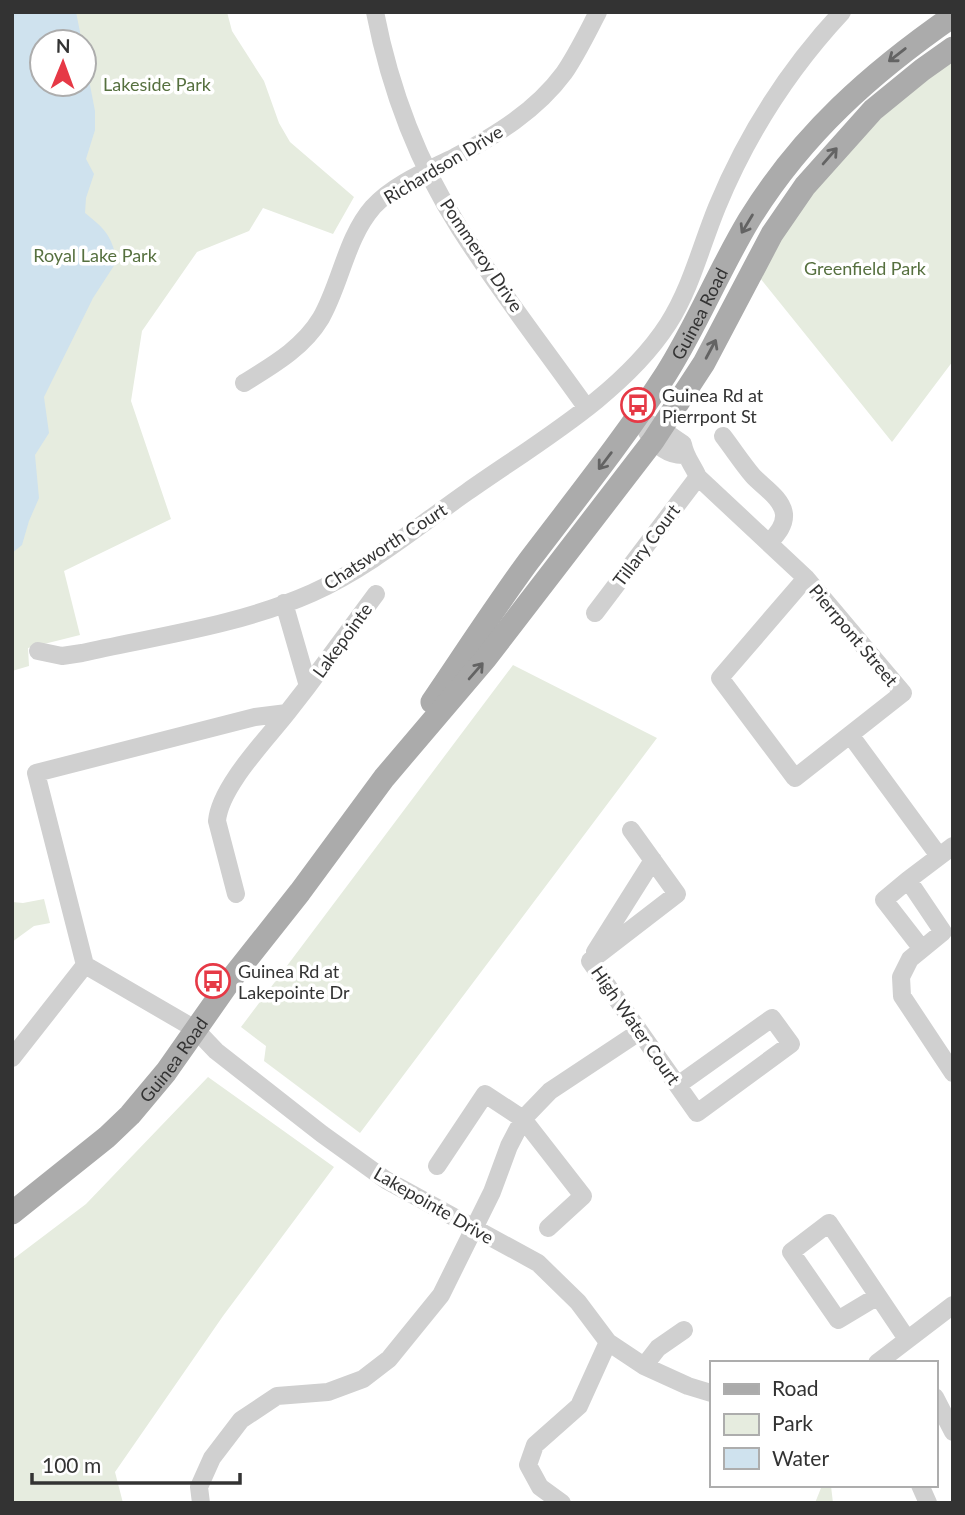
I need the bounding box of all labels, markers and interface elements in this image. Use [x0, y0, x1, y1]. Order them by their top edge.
north arrow [28, 28, 98, 98]
text: N [56, 34, 71, 57]
one-way arrow [889, 48, 907, 63]
park label: Lakeside Park [103, 73, 212, 95]
street label: Richardson Drive [380, 120, 506, 208]
one-way arrow [822, 147, 838, 165]
street label: Pommeroy Drive [436, 194, 528, 316]
one-way arrow [740, 214, 754, 234]
park label: Royal Lake Park [33, 244, 158, 266]
park label: Greenfield Park [804, 257, 927, 279]
street label: Guinea Road [666, 264, 732, 363]
one-way arrow [705, 339, 718, 360]
place label: Guinea Rd at Pierrpont St [662, 384, 764, 427]
bus stop icon: Guinea Rd at Pierrpont St [619, 386, 657, 424]
one-way arrow [597, 451, 612, 470]
street label: Chatsworth Court [319, 498, 451, 594]
street label: Tillary Court [608, 499, 684, 591]
street label: Pierrpont Street [805, 580, 903, 691]
street label: Lakepointe [308, 598, 376, 682]
one-way arrow [468, 662, 484, 680]
place label: Guinea Rd at Lakepointe Dr [238, 960, 350, 1003]
street label: High Water Court [587, 961, 685, 1089]
bus stop icon: Guinea Rd at Lakepointe Dr [194, 962, 232, 1000]
street label: Guinea Road [135, 1013, 212, 1107]
street label: Lakepointe Drive [370, 1162, 498, 1248]
legend [710, 1361, 937, 1487]
text: Road [772, 1375, 819, 1400]
text: Park [772, 1410, 813, 1435]
scale bar [32, 1442, 240, 1486]
text: Water [772, 1445, 829, 1470]
text: 100 m [42, 1452, 101, 1477]

